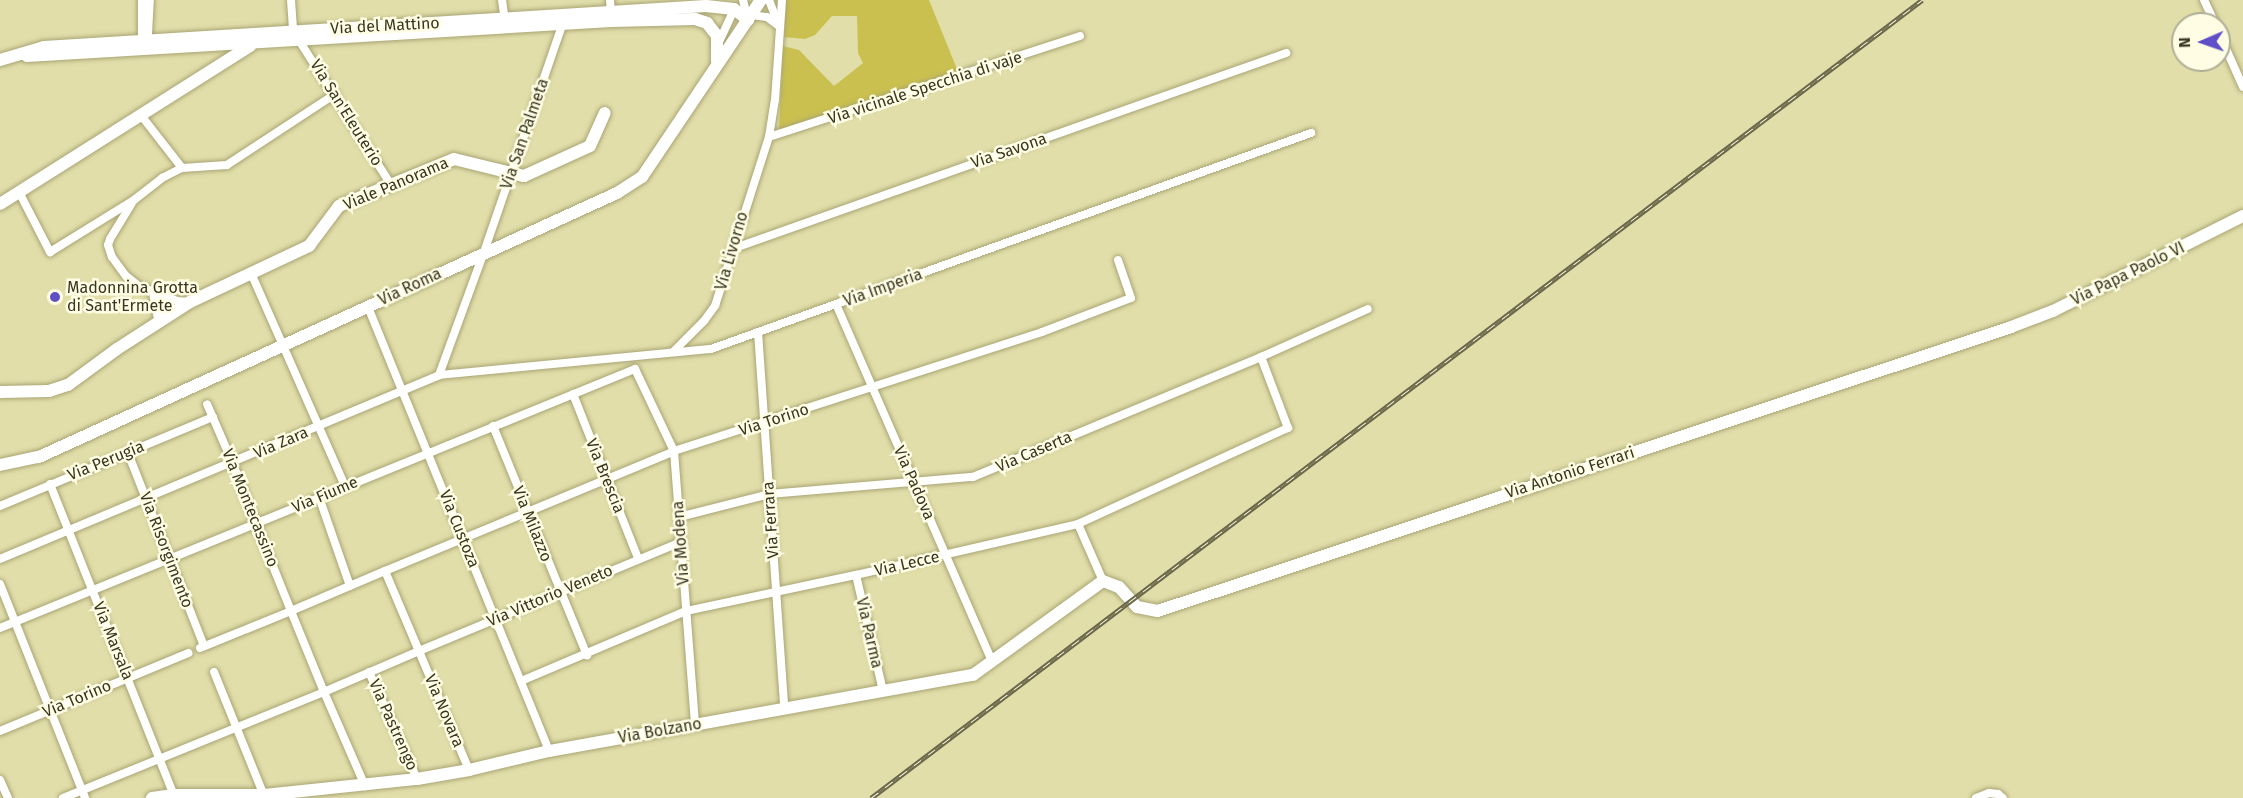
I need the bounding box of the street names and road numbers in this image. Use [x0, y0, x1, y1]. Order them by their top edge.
street label: Via del Mattino [330, 14, 440, 38]
street label: Via vicinale Specchia di vaje [826, 48, 1024, 128]
street label: Via San'Eleuterio [306, 56, 386, 170]
street label: Via San Palmeta [497, 76, 553, 192]
street label: Via Savona [969, 129, 1049, 173]
street label: Viale Panorama [341, 153, 451, 215]
street label: Via Livorno [712, 209, 752, 293]
street label: Via Papa Paolo VI [2068, 238, 2188, 310]
street label: Via Roma [375, 264, 445, 310]
street label: Via Imperia [841, 265, 925, 311]
street label: Via Torino [737, 400, 811, 440]
street label: Via Zara [251, 423, 311, 463]
street label: Via Caserta [993, 427, 1075, 477]
street label: Via Brescia [581, 436, 629, 516]
street label: Via Perugia [65, 437, 147, 485]
street label: Via Padova [889, 443, 939, 523]
street label: Via Antonio Ferrari [1503, 443, 1637, 503]
street label: Via Montecassino [218, 446, 282, 570]
street label: Via Fiume [289, 473, 361, 517]
street label: Via Ferrara [759, 481, 783, 559]
street label: Via Milazzo [508, 483, 556, 565]
street label: Via Custoza [435, 487, 483, 571]
street label: Via Risorgimento [135, 489, 197, 611]
street label: Via Modena [668, 500, 694, 586]
street label: Via Lecce [873, 547, 941, 581]
street label: Via Vittorio Veneto [484, 561, 616, 631]
street label: Via Parma [852, 596, 886, 670]
street label: Via Marsala [89, 599, 137, 683]
street label: Via Novara [420, 672, 468, 750]
street label: Via Torino [40, 676, 114, 722]
street label: Via Pastrengo [364, 676, 422, 774]
street label: Via Bolzano [617, 714, 703, 748]

